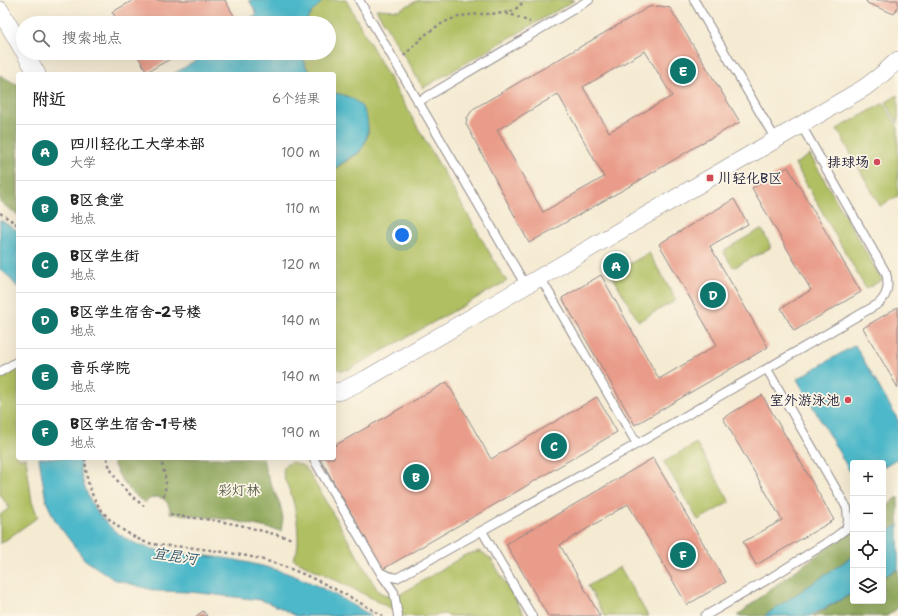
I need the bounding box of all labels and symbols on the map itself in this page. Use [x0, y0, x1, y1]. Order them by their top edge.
pin: E [670, 56, 696, 86]
place label: 排球场 [827, 153, 869, 171]
marker: 排球场 [872, 157, 882, 167]
place label: 川轻化B区 [718, 169, 782, 187]
marker: 川轻化B区 [705, 173, 715, 183]
your location [392, 225, 412, 245]
pin: A [603, 251, 629, 281]
pin: D [700, 280, 726, 310]
place label: 室外游泳池 [770, 391, 840, 409]
marker: 室外游泳池 [843, 395, 853, 405]
pin: C [541, 431, 567, 461]
pin: B [403, 462, 429, 492]
park label: 彩灯林 [218, 481, 261, 499]
pin: F [670, 540, 696, 570]
water label: 宜昆河 [151, 543, 202, 570]

